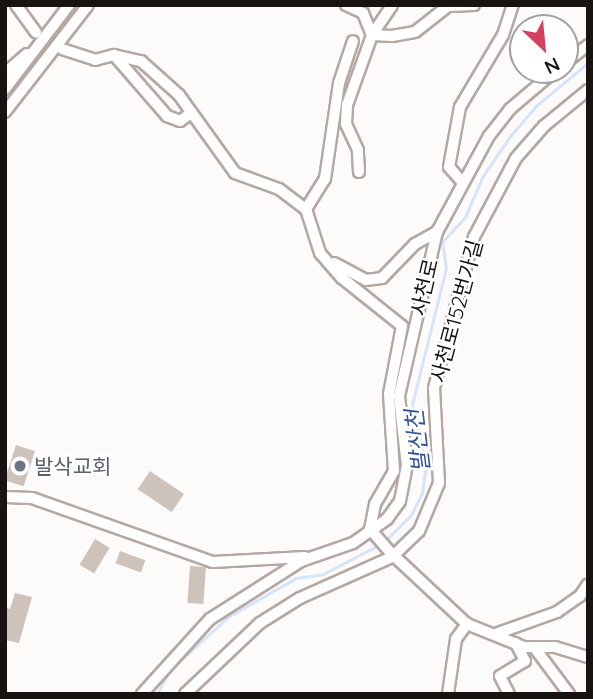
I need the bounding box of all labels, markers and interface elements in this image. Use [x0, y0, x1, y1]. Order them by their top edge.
north arrow [509, 14, 579, 84]
text: N [541, 52, 564, 80]
street label: 사천로152번가길 [425, 237, 487, 385]
street label: 사천로 [405, 256, 443, 318]
water label: 발산천 [400, 408, 436, 474]
place label: 발삭교회 [34, 453, 111, 479]
marker: 발삭교회 [12, 458, 28, 474]

